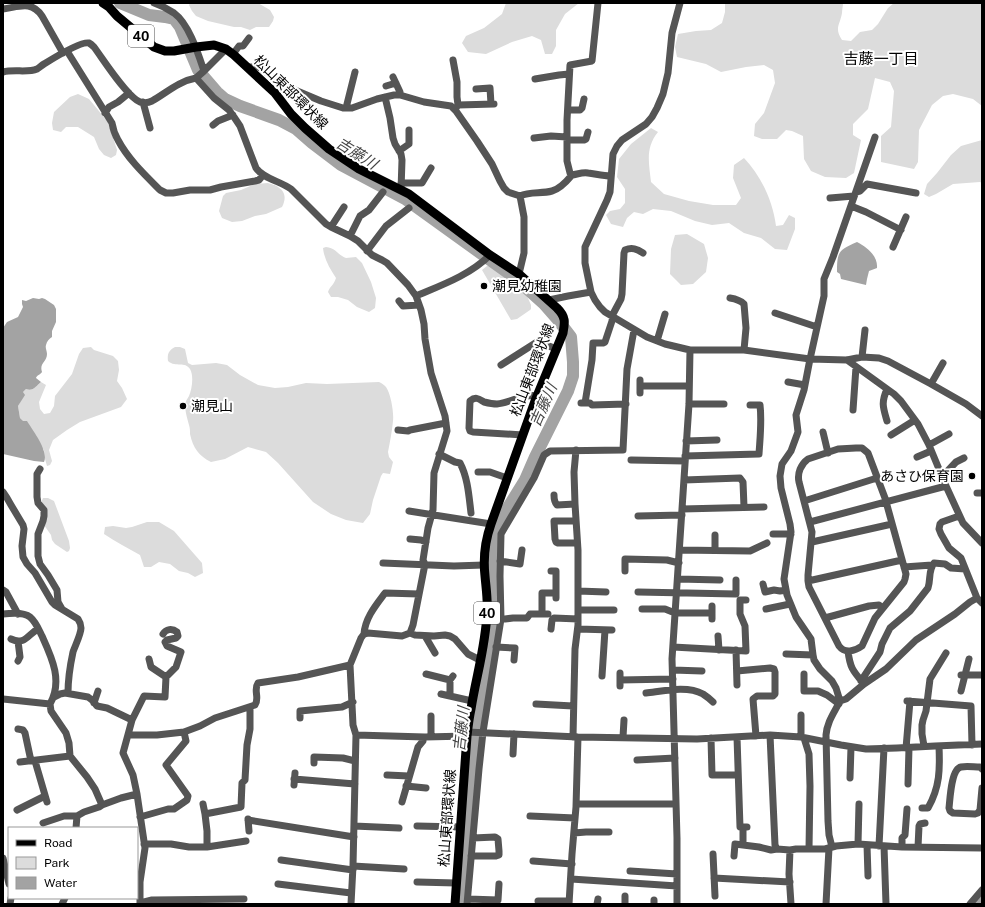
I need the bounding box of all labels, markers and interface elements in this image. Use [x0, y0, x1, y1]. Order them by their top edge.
road number: 40 [128, 25, 154, 47]
district label: 吉藤一丁目 [843, 50, 919, 67]
street label: 松山東部環状線 [251, 52, 331, 132]
water label: 吉藤川 [333, 134, 382, 173]
place label: 潮見幼稚園 [492, 278, 562, 294]
marker: 潮見幼稚園 [479, 281, 489, 291]
street label: 松山東部環状線 [507, 321, 557, 419]
water label: 吉藤川 [526, 379, 561, 429]
place label: 潮見山 [191, 398, 233, 414]
marker: 潮見山 [178, 401, 188, 411]
place label: あさひ保育園 [880, 468, 964, 484]
marker: あさひ保育園 [967, 471, 977, 481]
road number: 40 [474, 602, 500, 624]
water label: 吉藤川 [450, 704, 472, 752]
street label: 松山東部環状線 [436, 769, 458, 867]
legend [8, 827, 138, 899]
text: Road [44, 836, 72, 850]
text: Park [44, 856, 70, 870]
text: Water [44, 876, 78, 890]

